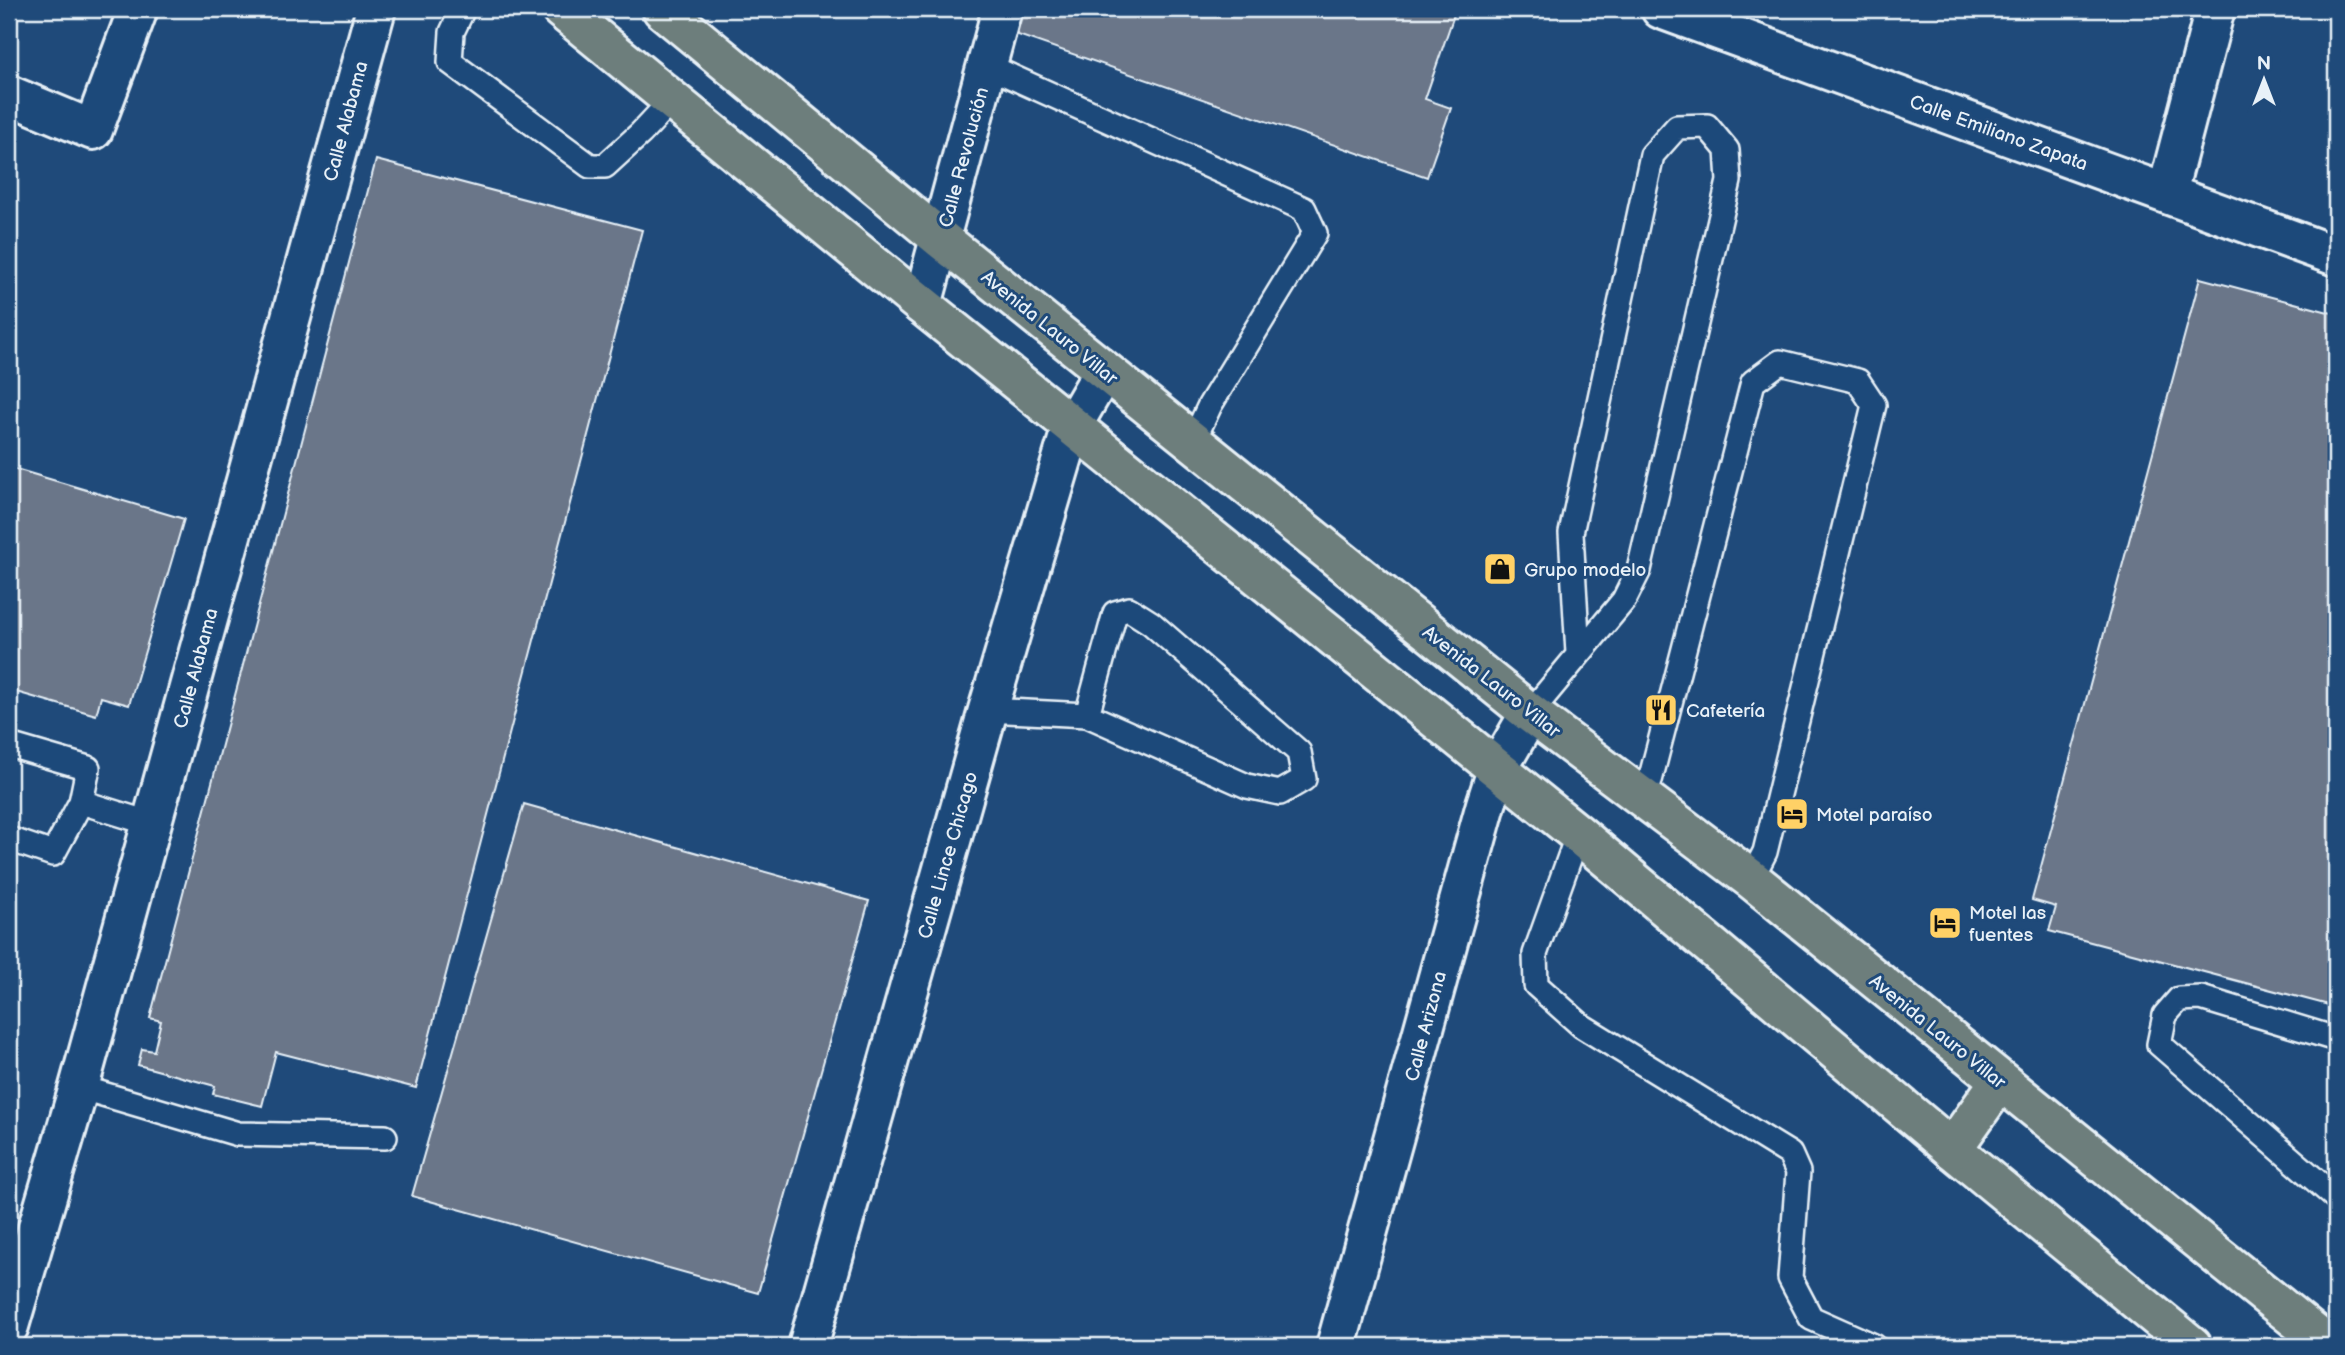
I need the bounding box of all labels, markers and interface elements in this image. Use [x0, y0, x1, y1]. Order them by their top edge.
north arrow [2230, 46, 2300, 116]
text: N [2257, 53, 2271, 76]
street label: Calle Alabama [319, 59, 374, 184]
street label: Calle Revolución [935, 85, 994, 230]
street label: Calle Emiliano Zapata [1906, 90, 2091, 176]
street label: Avenida Lauro Villar [976, 266, 1123, 391]
shop icon: Grupo modelo [1481, 550, 1519, 588]
place label: Grupo modelo [1524, 559, 1646, 582]
street label: Calle Alabama [169, 606, 224, 731]
street label: Avenida Lauro Villar [1417, 621, 1566, 744]
restaurant icon: Cafetería [1642, 691, 1680, 729]
place label: Cafetería [1686, 700, 1765, 723]
street label: Calle Lince Chicago [914, 769, 983, 942]
hotel icon: Motel paraíso [1773, 795, 1811, 833]
place label: Motel paraíso [1816, 804, 1933, 827]
place label: Motel las fuentes [1969, 902, 2046, 947]
hotel icon: Motel las fuentes [1926, 904, 1964, 942]
street label: Calle Arizona [1401, 969, 1452, 1084]
street label: Avenida Lauro Villar [1864, 970, 2011, 1095]

